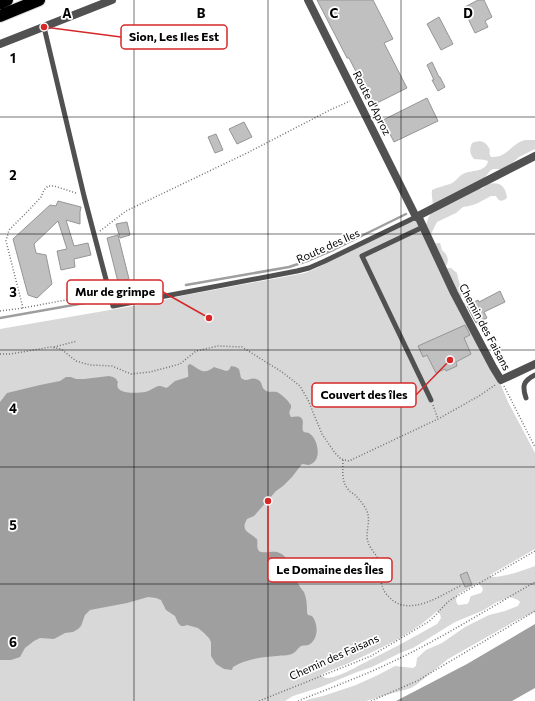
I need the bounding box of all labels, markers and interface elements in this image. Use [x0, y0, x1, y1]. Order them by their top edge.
text: A [62, 5, 72, 21]
text: B [197, 5, 206, 21]
text: C [330, 5, 339, 21]
text: D [463, 5, 473, 21]
callout: Sion, Les Iles Est [121, 25, 227, 49]
text: Sion, Les Iles Est [129, 29, 219, 43]
text: 1 [10, 50, 16, 66]
street label: Route d'Aproz [351, 68, 394, 138]
text: 2 [9, 167, 17, 183]
street label: Route des Iles [294, 226, 362, 265]
callout: Mur de grimpe [67, 280, 163, 304]
street label: Chemin des Faisans [457, 281, 514, 372]
text: 3 [9, 284, 17, 300]
text: Mur de grimpe [75, 284, 155, 298]
callout: Couvert des îles [312, 383, 416, 407]
text: Couvert des îles [320, 387, 408, 401]
text: 4 [9, 400, 17, 416]
text: 5 [9, 517, 17, 533]
callout: Le Domaine des Îles [268, 558, 392, 582]
text: Le Domaine des Îles [276, 562, 384, 576]
street label: Chemin des Faisans [287, 631, 381, 682]
text: 6 [9, 634, 17, 650]

